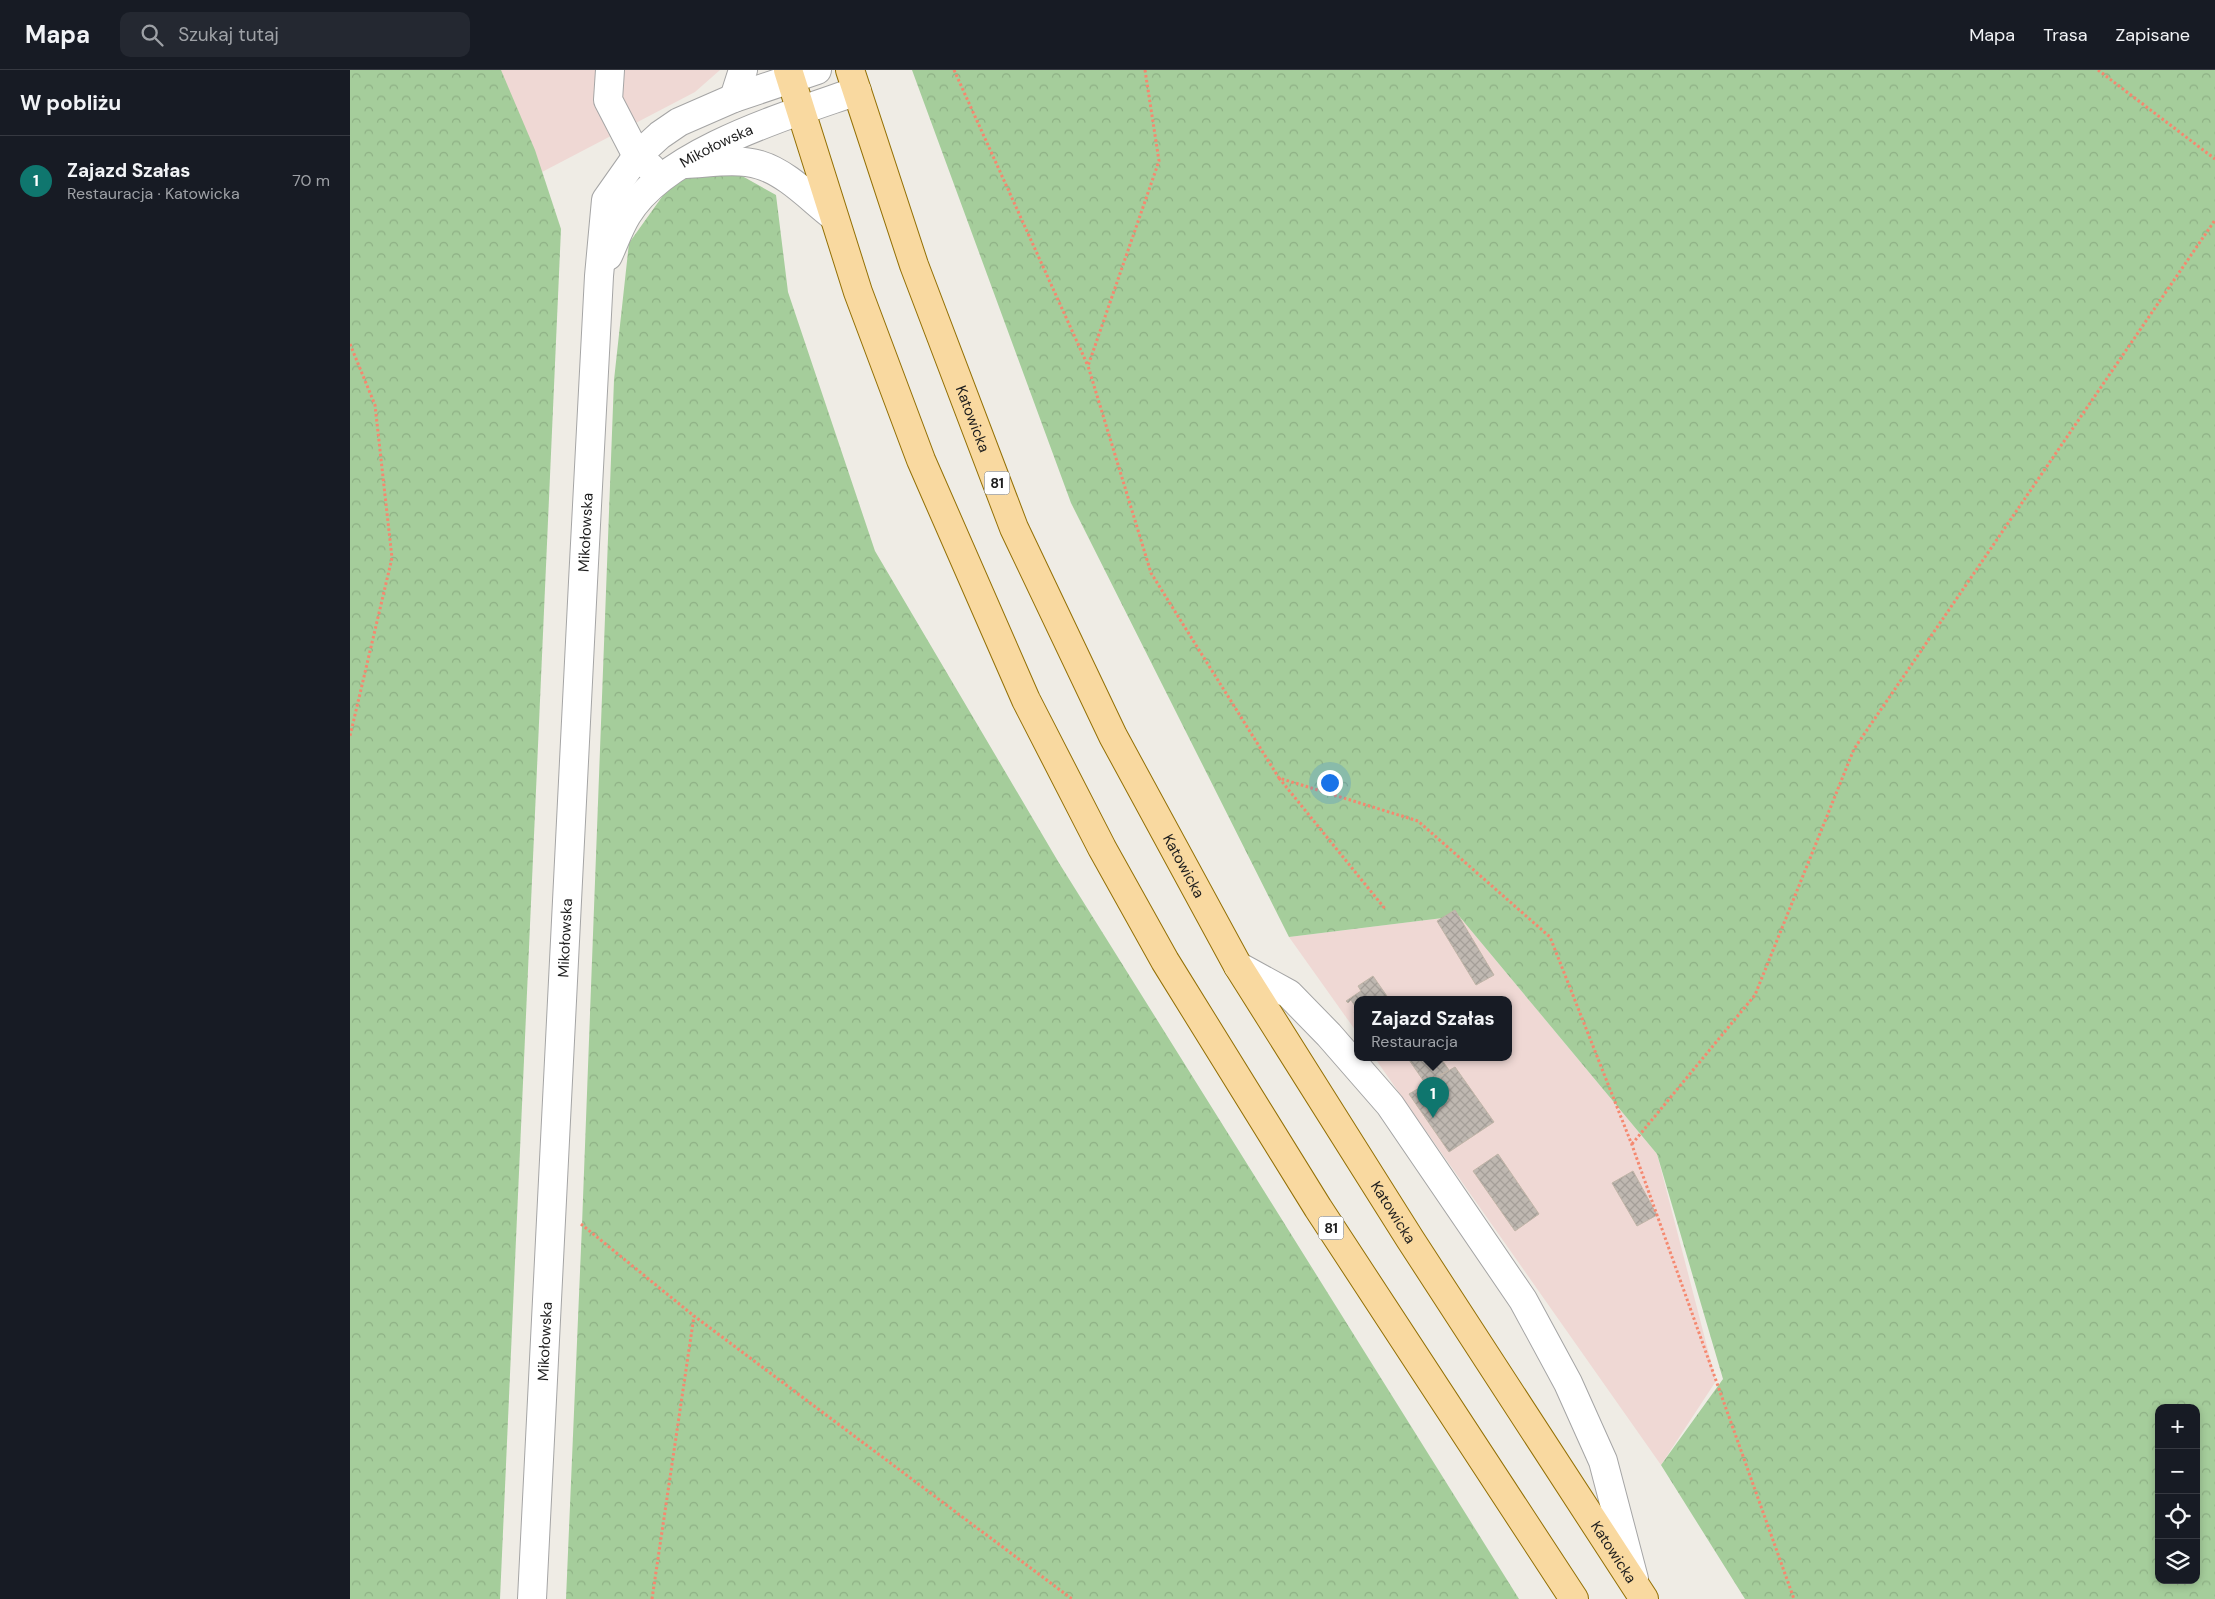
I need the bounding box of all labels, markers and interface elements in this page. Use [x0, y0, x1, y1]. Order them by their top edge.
search box [120, 12, 470, 57]
text: Mapa [25, 19, 90, 50]
icon: search [138, 21, 166, 49]
text: Szukaj tutaj [178, 22, 279, 47]
text: Mapa [1969, 23, 2015, 47]
text: Trasa [2043, 23, 2087, 47]
text: Zapisane [2115, 23, 2190, 47]
text: W pobliżu [20, 89, 121, 117]
street label: Mikołowska [676, 120, 756, 173]
text: Zajazd Szałas [67, 158, 190, 183]
text: 1 [33, 170, 39, 191]
text: 70 m [292, 170, 330, 191]
text: Restauracja · Katowicka [67, 183, 240, 204]
street label: Katowicka [951, 383, 994, 455]
road number: 81 [984, 472, 1010, 494]
street label: Mikołowska [574, 492, 598, 572]
your location [1317, 770, 1343, 796]
street label: Katowicka [1158, 831, 1209, 902]
street label: Mikołowska [553, 898, 577, 978]
popup [1354, 996, 1512, 1061]
text: Zajazd Szałas [1371, 1006, 1495, 1031]
text: Restauracja [1371, 1031, 1458, 1052]
pin: 1 [1417, 1077, 1449, 1118]
street label: Katowicka [1366, 1177, 1420, 1247]
road number: 81 [1318, 1216, 1344, 1240]
street label: Mikołowska [533, 1301, 557, 1381]
map controls [2155, 1404, 2200, 1584]
button: + [2155, 1404, 2200, 1449]
button: − [2155, 1449, 2200, 1494]
button: locate [2155, 1494, 2200, 1539]
street label: Katowicka [1586, 1517, 1641, 1587]
button: layers [2155, 1539, 2200, 1584]

